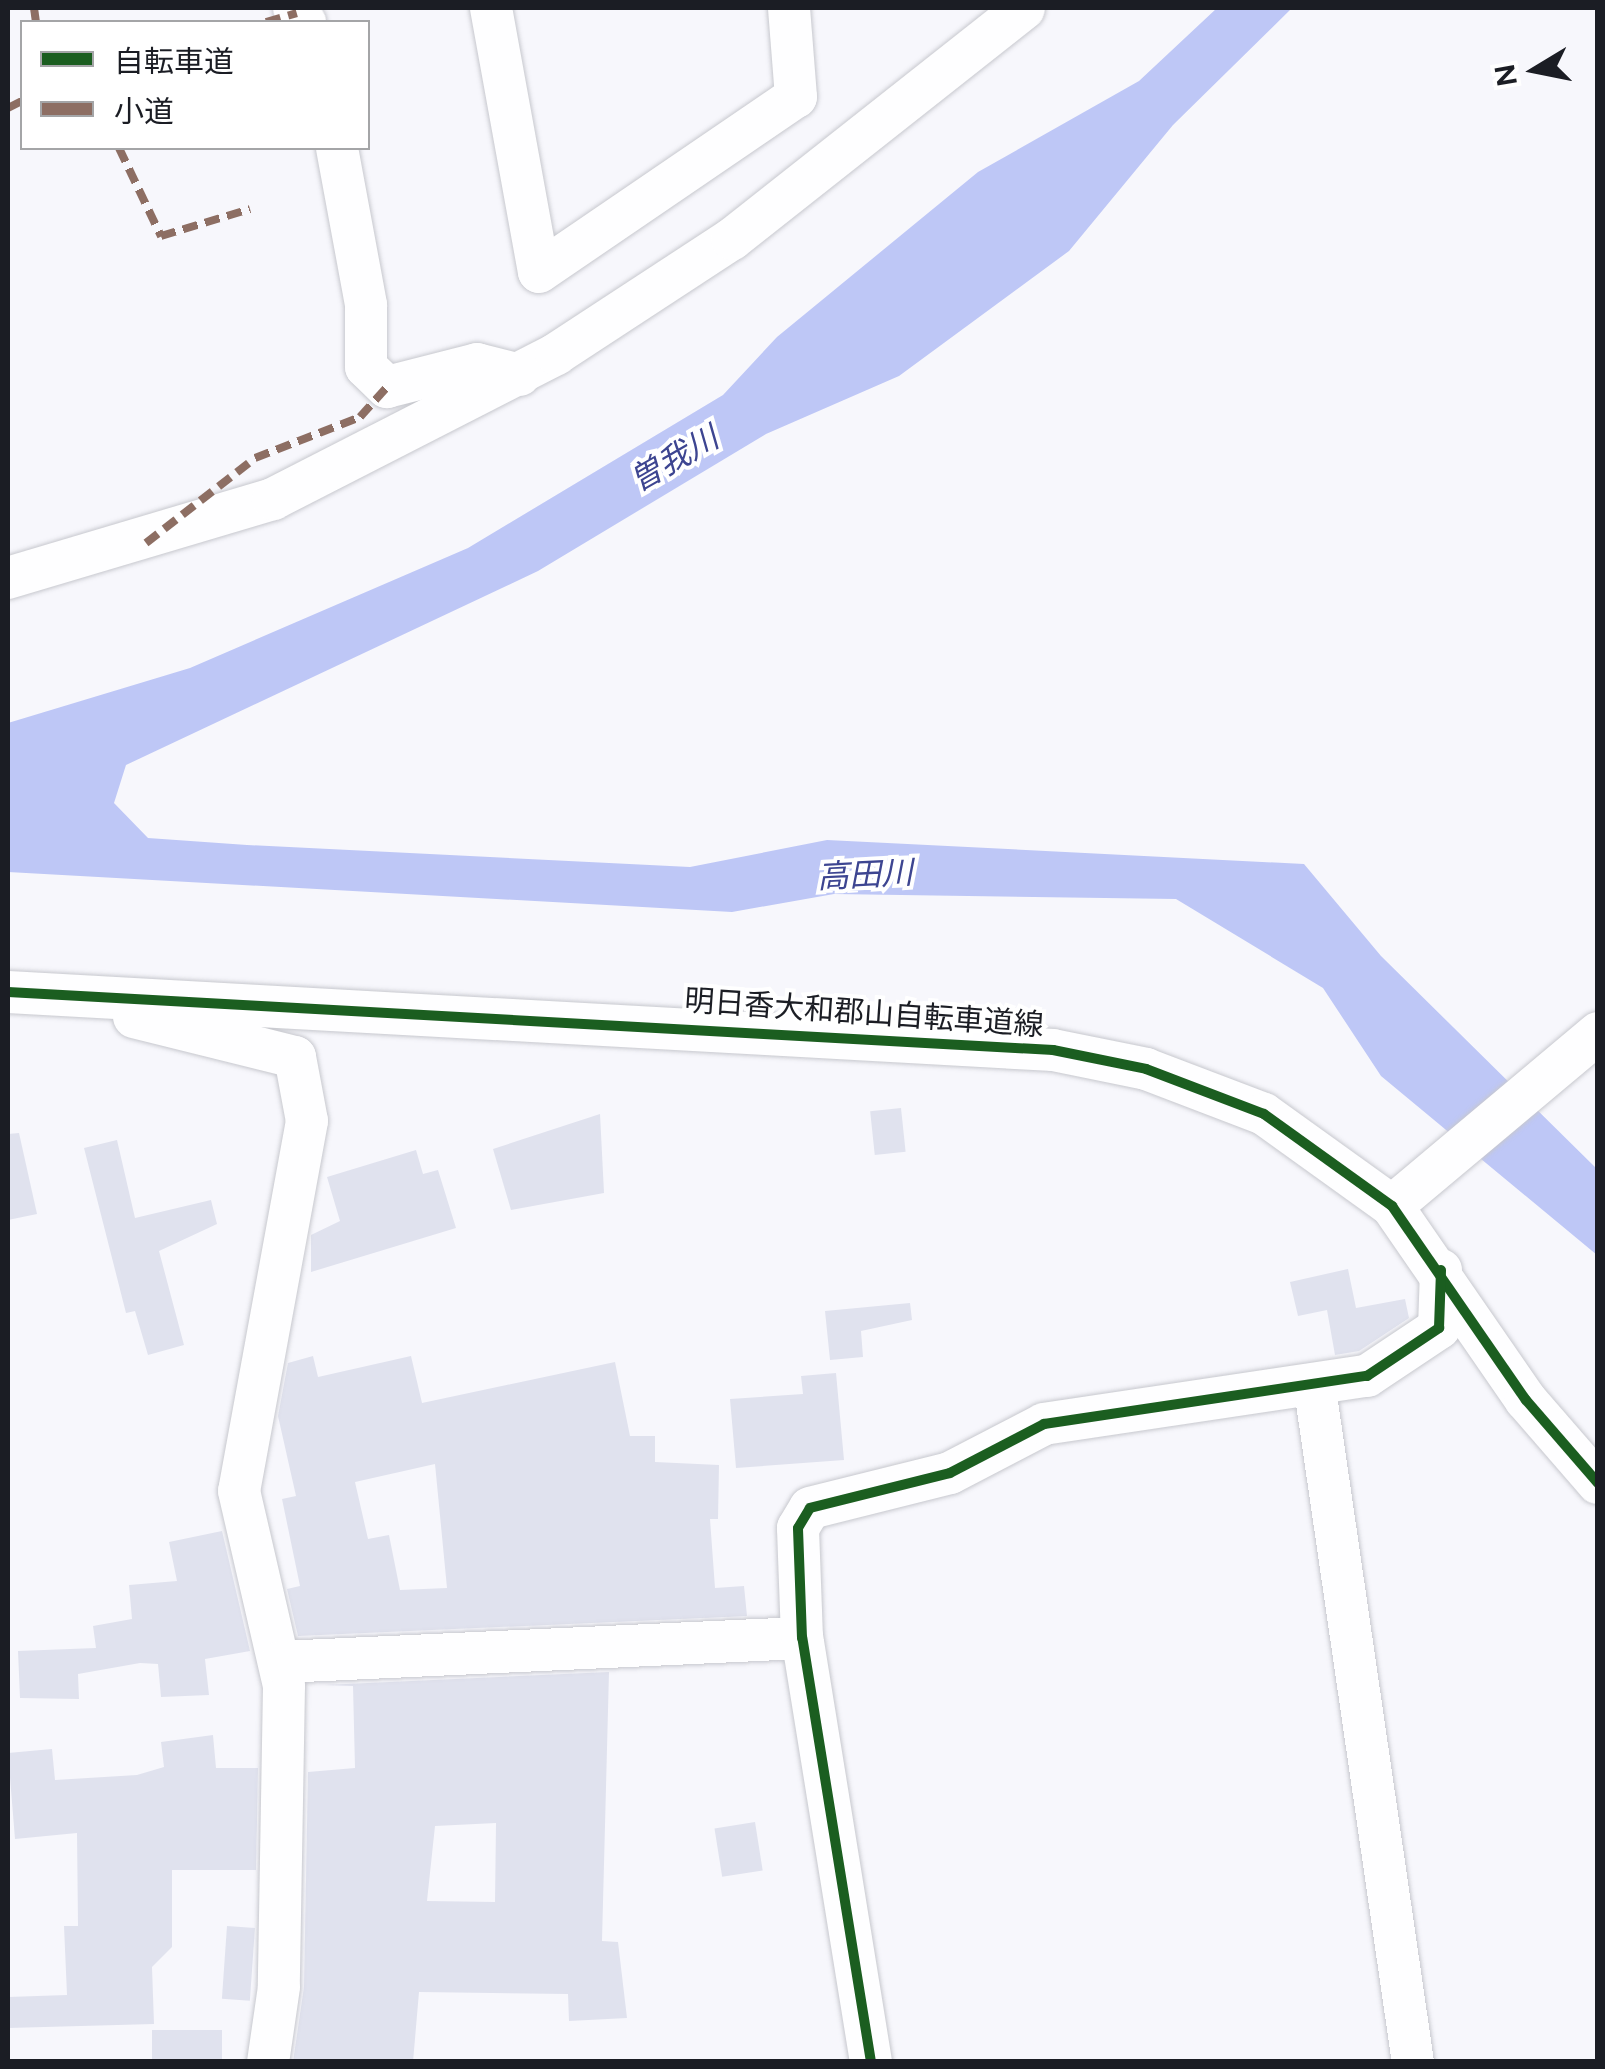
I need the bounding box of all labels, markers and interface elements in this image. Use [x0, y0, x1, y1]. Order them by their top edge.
legend [20, 20, 370, 150]
north arrow [1485, 20, 1585, 120]
text: 自転車道 [114, 43, 234, 80]
text: N [1487, 62, 1524, 89]
text: 小道 [114, 93, 174, 130]
water label: 曽我川 [623, 418, 725, 500]
water label: 高田川 [816, 853, 914, 897]
street label: 明日香大和郡山自転車道線 [683, 982, 1045, 1044]

